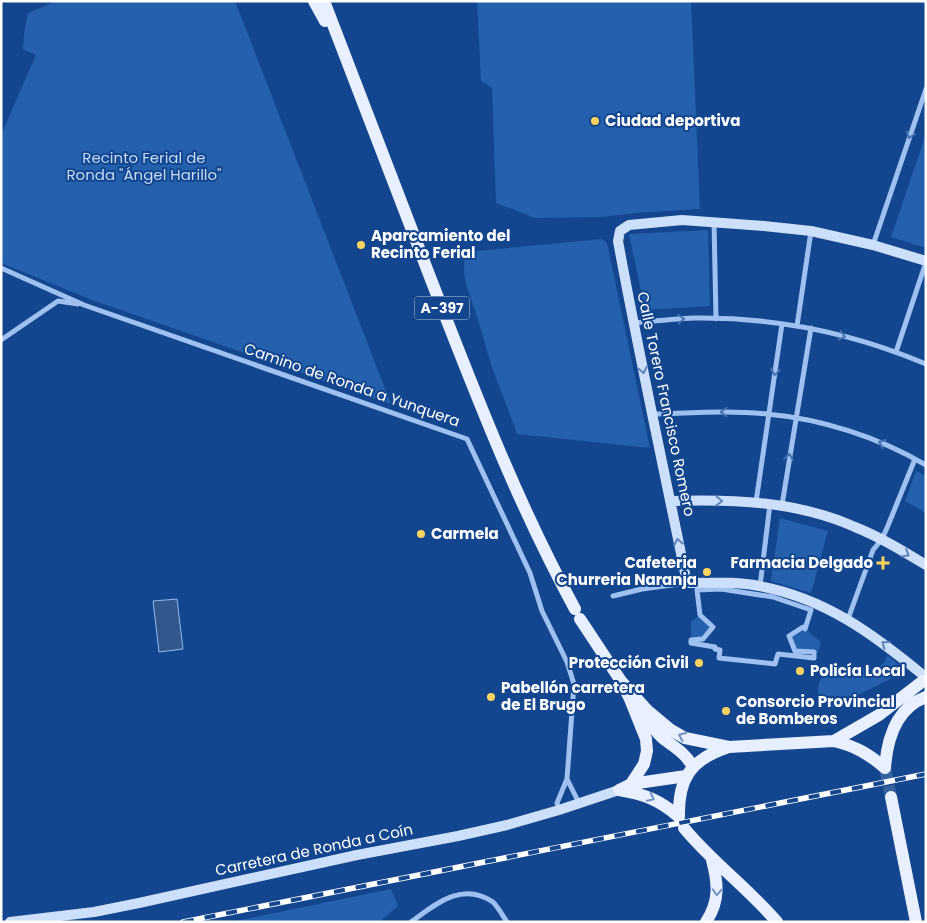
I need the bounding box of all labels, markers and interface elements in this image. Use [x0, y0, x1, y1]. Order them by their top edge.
place label: Ciudad deportiva [605, 110, 740, 131]
marker: Ciudad deportiva [589, 115, 601, 127]
one-way arrow [906, 130, 916, 139]
park label: Recinto Ferial de Ronda "Ángel Harillo" [67, 147, 222, 185]
place label: Aparcamiento del Recinto Ferial [371, 225, 510, 263]
marker: Aparcamiento del Recinto Ferial [355, 239, 367, 251]
street label: Calle Torero Francisco Romero [632, 290, 701, 518]
road number: A-397 [414, 296, 470, 320]
one-way arrow [678, 314, 686, 325]
one-way arrow [838, 330, 846, 340]
street label: Camino de Ronda a Yunquera [241, 338, 463, 431]
one-way arrow [637, 366, 648, 375]
one-way arrow [770, 369, 781, 377]
one-way arrow [720, 407, 728, 418]
one-way arrow [878, 439, 887, 450]
one-way arrow [783, 453, 794, 461]
one-way arrow [716, 496, 723, 506]
place label: Carmela [431, 523, 499, 544]
marker: Carmela [415, 528, 427, 540]
one-way arrow [674, 538, 684, 546]
one-way arrow [901, 547, 910, 557]
place label: Cafeteria Churreria Naranja [556, 552, 697, 590]
place label: Farmacia Delgado [731, 552, 873, 573]
marker: Farmacia Delgado [877, 557, 889, 569]
marker: Cafeteria Churreria Naranja [701, 566, 713, 578]
one-way arrow [881, 641, 891, 650]
place label: Protección Civil [569, 652, 689, 673]
marker: Protección Civil [693, 657, 705, 669]
place label: Policía Local [810, 660, 905, 681]
marker: Policía Local [794, 665, 806, 677]
place label: Pabellón carretera de El Brugo [501, 677, 645, 715]
marker: Pabellón carretera de El Brugo [485, 691, 497, 703]
place label: Consorcio Provincial de Bomberos [736, 691, 895, 729]
marker: Consorcio Provincial de Bomberos [720, 705, 732, 717]
one-way arrow [678, 732, 687, 742]
one-way arrow [646, 792, 655, 802]
street label: Carretera de Ronda a Coín [213, 818, 415, 881]
one-way arrow [711, 888, 722, 896]

